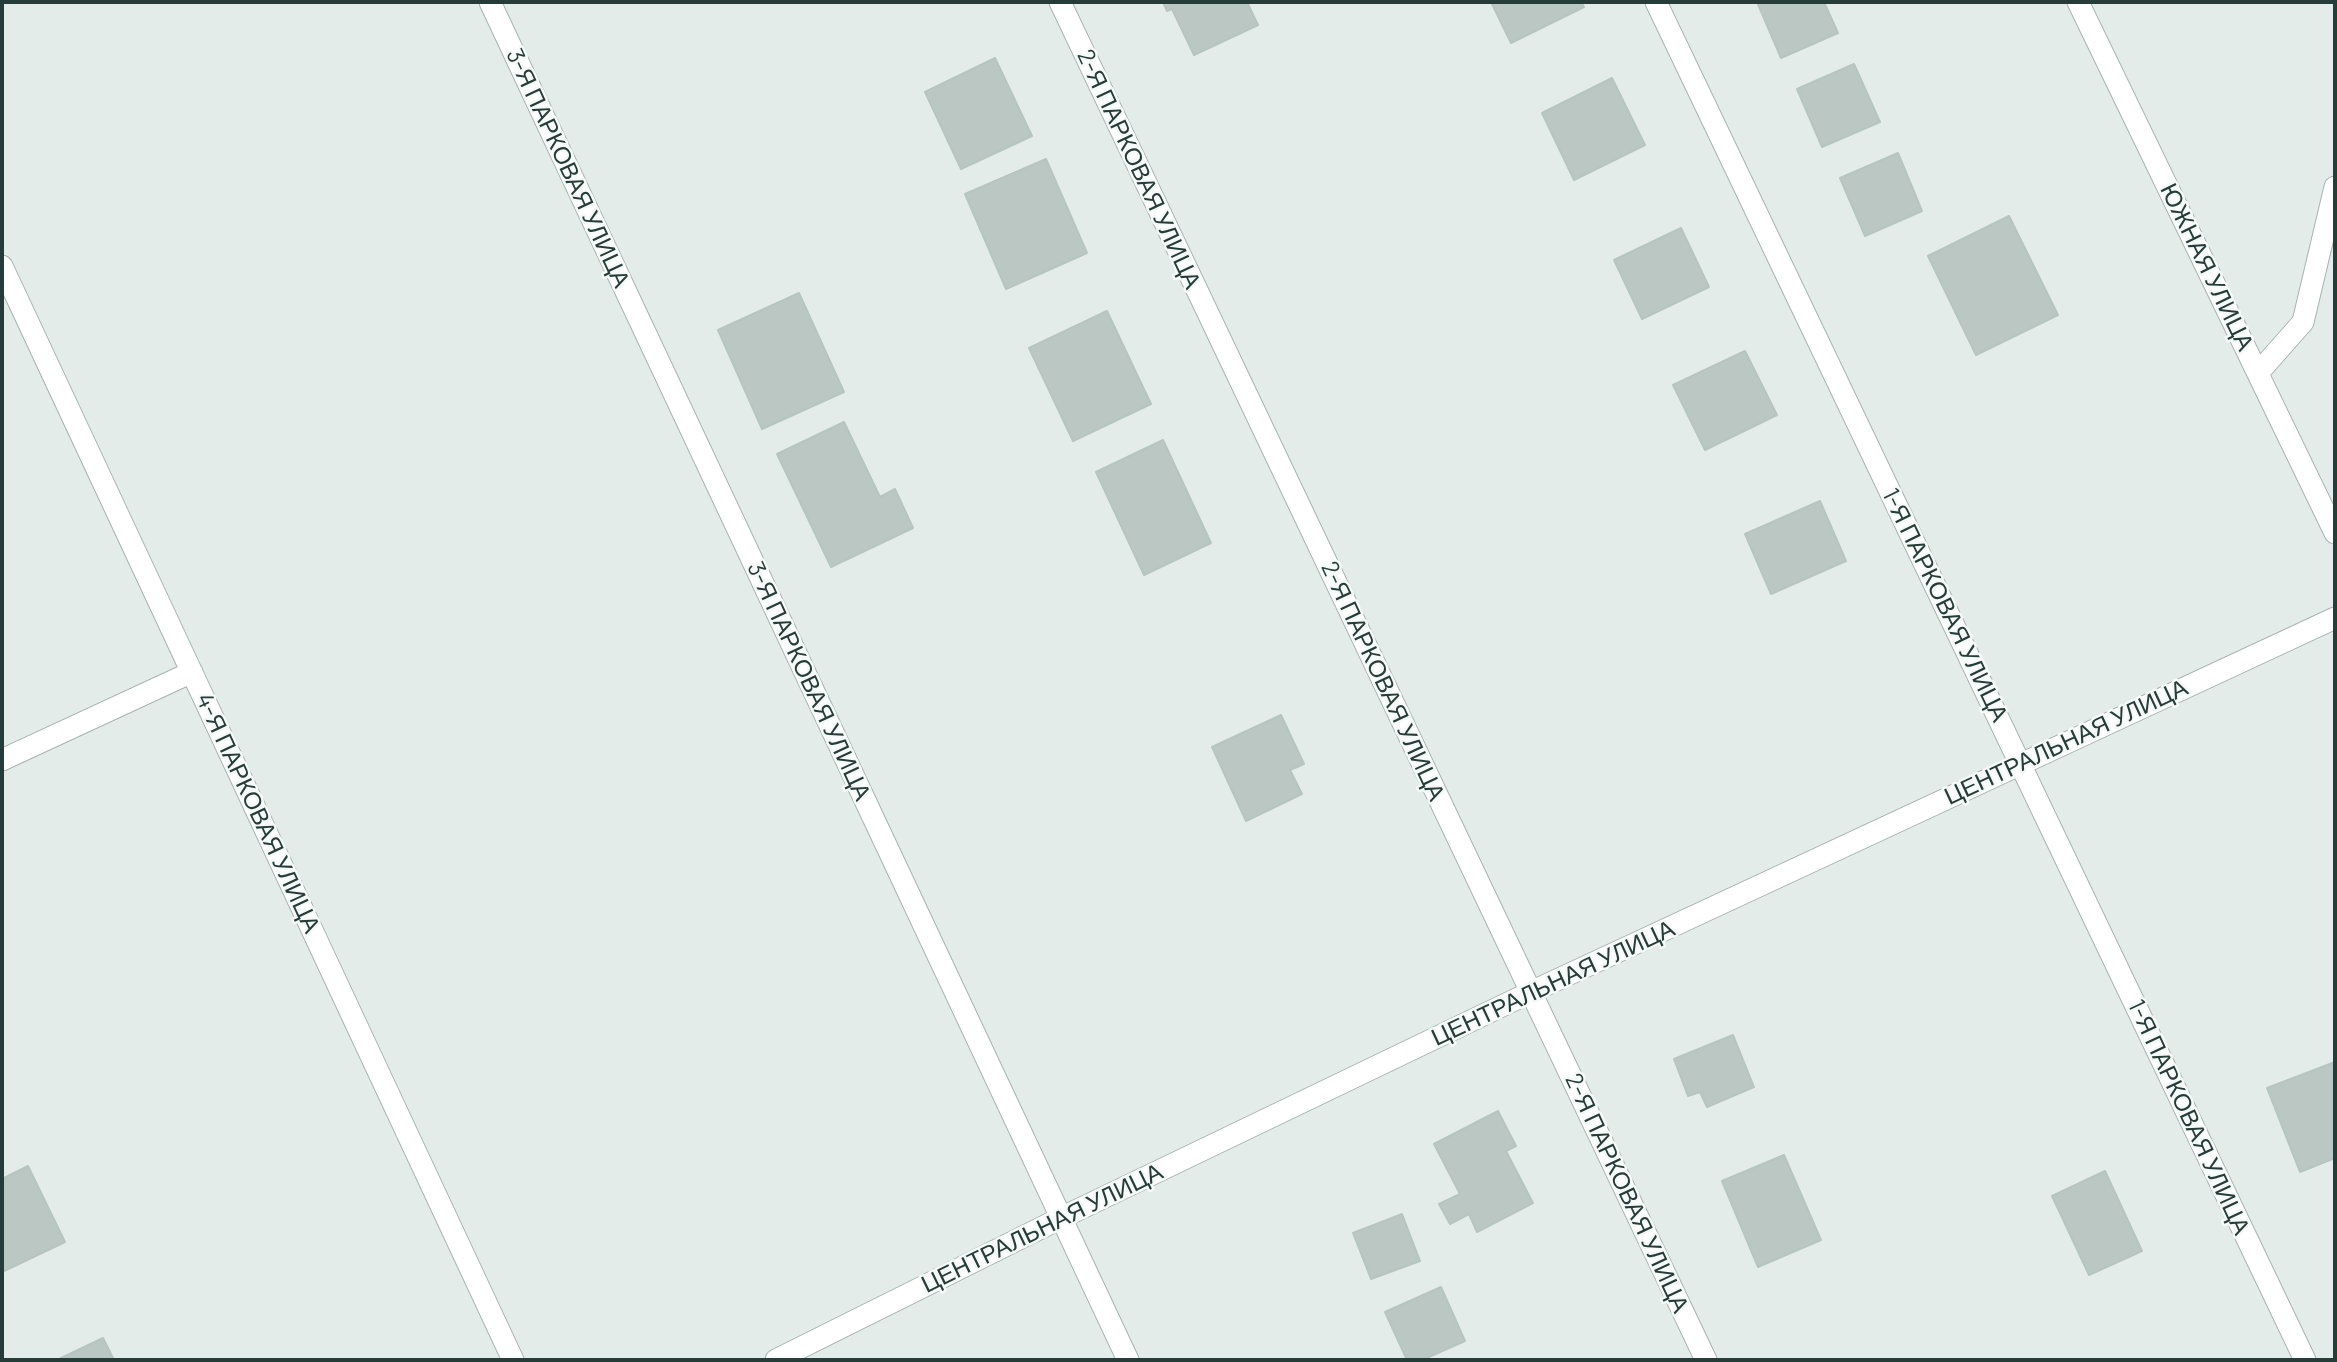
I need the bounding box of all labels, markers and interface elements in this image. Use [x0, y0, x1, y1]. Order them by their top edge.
street label: 3-Я ПАРКОВАЯ УЛИЦА [500, 44, 636, 292]
street label: 2-Я ПАРКОВАЯ УЛИЦА [1071, 45, 1207, 293]
street label: ЮЖНАЯ УЛИЦА [2154, 179, 2260, 355]
street label: 1-Я ПАРКОВАЯ УЛИЦА [1876, 484, 2014, 726]
street label: 3-Я ПАРКОВАЯ УЛИЦА [741, 557, 877, 805]
street label: 2-Я ПАРКОВАЯ УЛИЦА [1315, 557, 1451, 805]
street label: ЦЕНТРАЛЬНАЯ УЛИЦА [1940, 673, 2192, 811]
street label: 4-Я ПАРКОВАЯ УЛИЦА [190, 689, 326, 937]
street label: ЦЕНТРАЛЬНАЯ УЛИЦА [1427, 914, 1679, 1052]
street label: 1-Я ПАРКОВАЯ УЛИЦА [2122, 995, 2256, 1239]
street label: 2-Я ПАРКОВАЯ УЛИЦА [1559, 1069, 1695, 1317]
street label: ЦЕНТРАЛЬНАЯ УЛИЦА [917, 1157, 1167, 1299]

